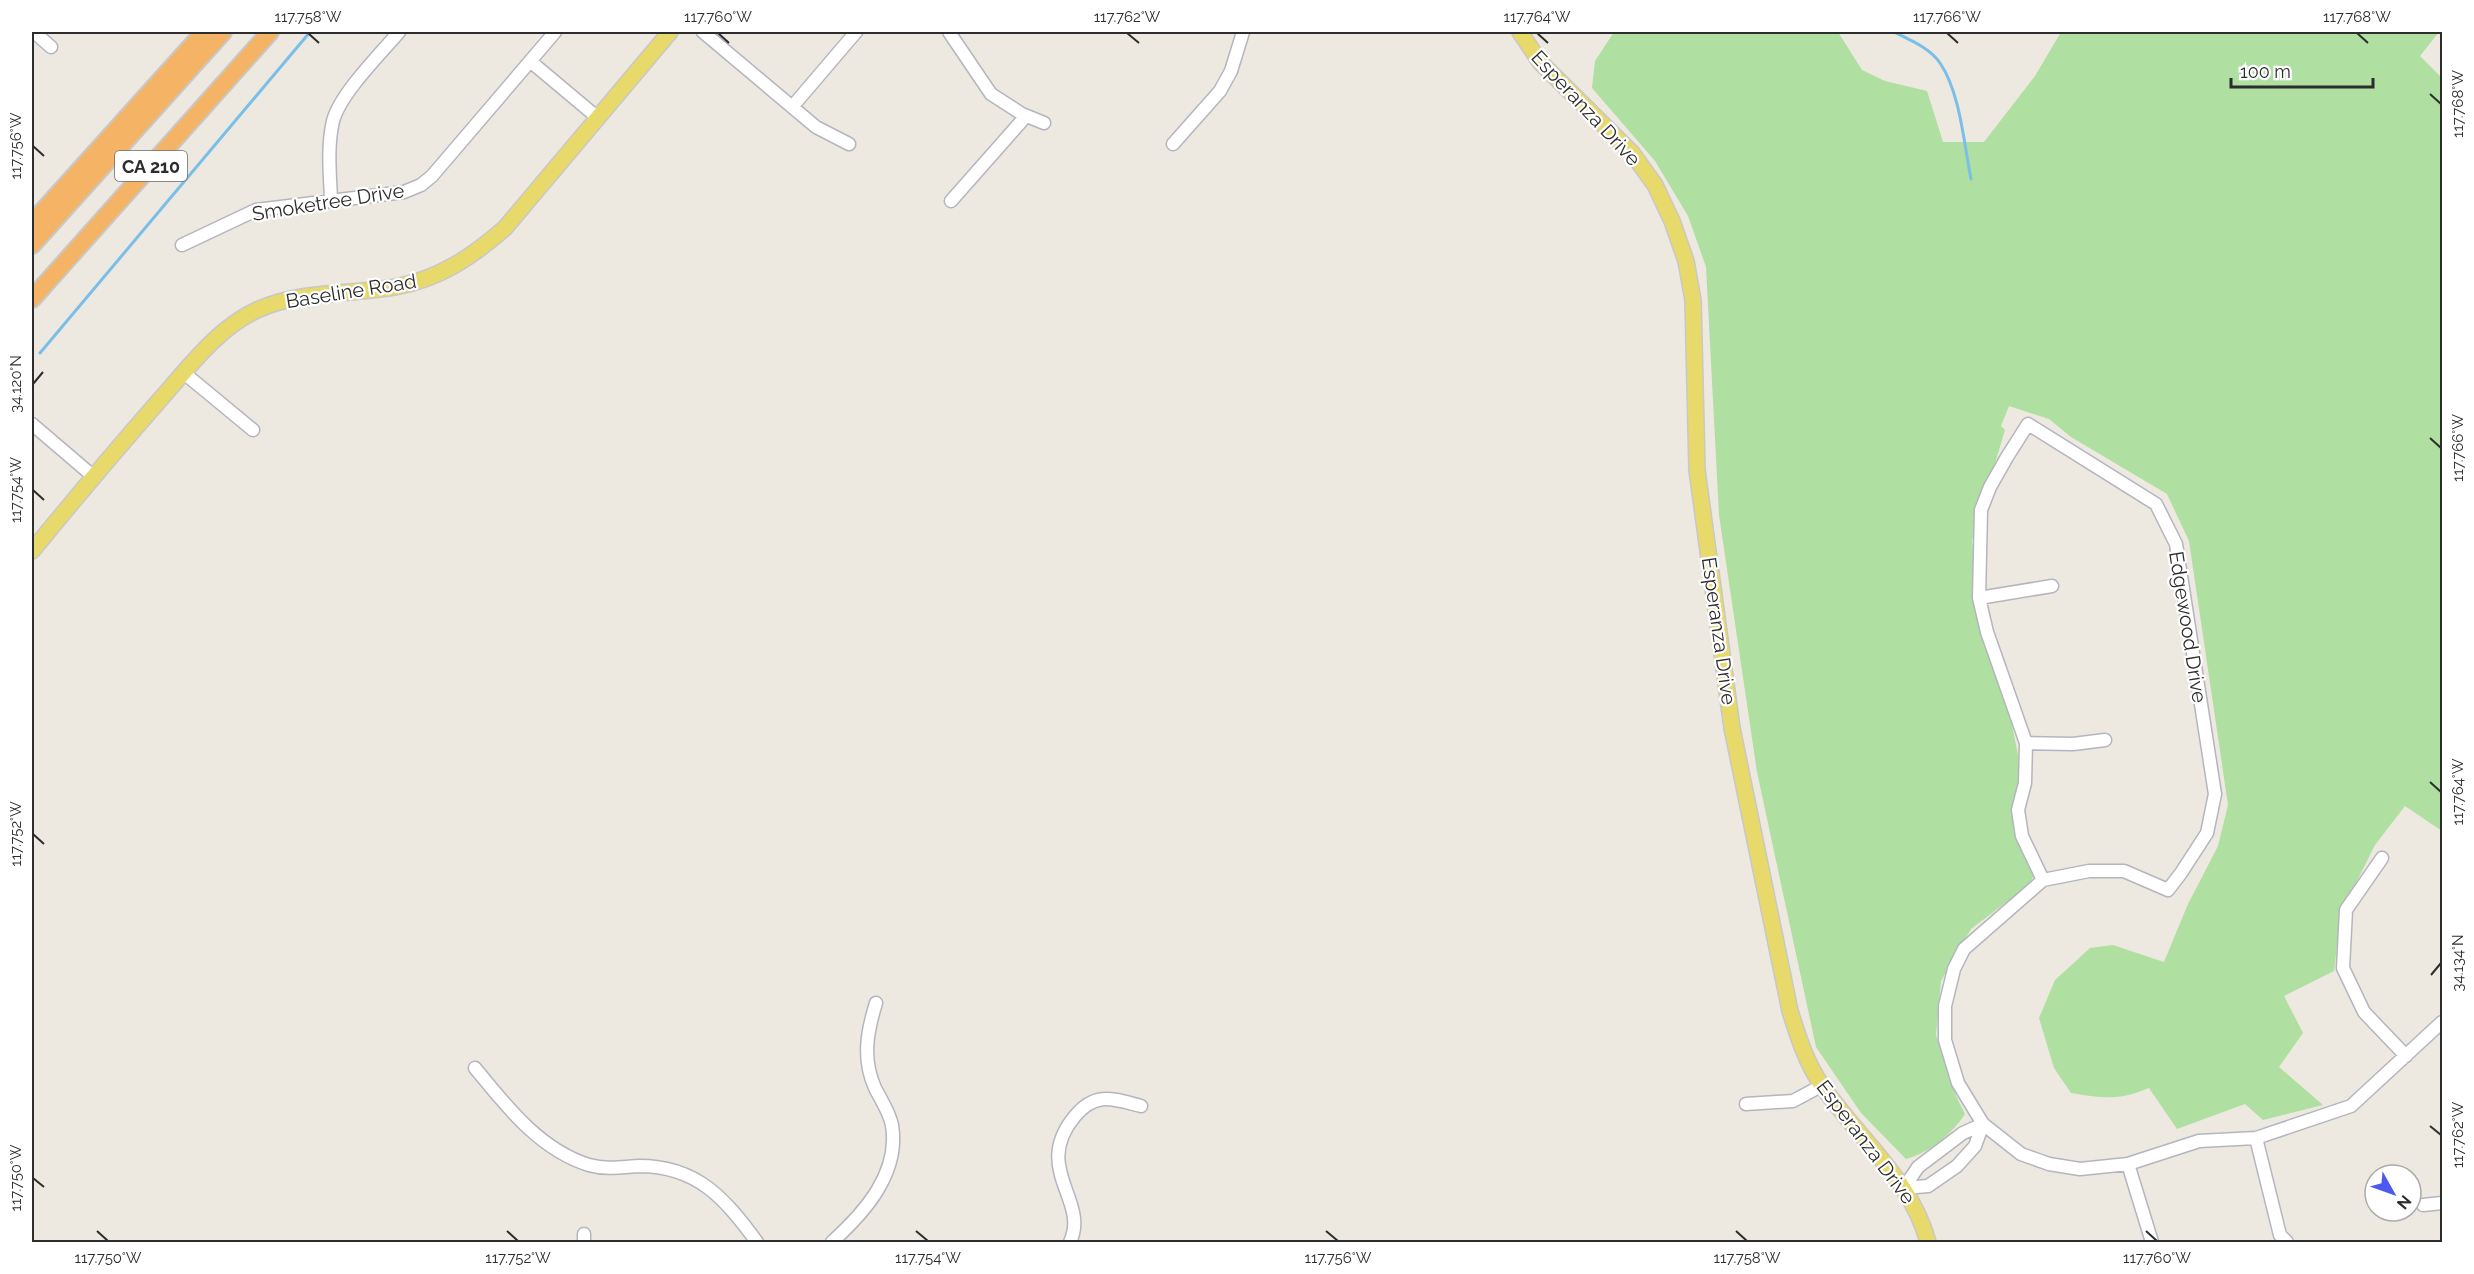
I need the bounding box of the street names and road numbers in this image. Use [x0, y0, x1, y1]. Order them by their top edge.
street label: Esperanza Drive [1526, 45, 1646, 171]
road number: CA 210 [115, 151, 187, 181]
street label: Smoketree Drive [250, 178, 406, 226]
street label: Baseline Road [284, 269, 418, 313]
street label: Edgewood Drive [2164, 550, 2212, 705]
street label: Esperanza Drive [1697, 556, 1741, 707]
street label: Esperanza Drive [1812, 1075, 1921, 1209]

